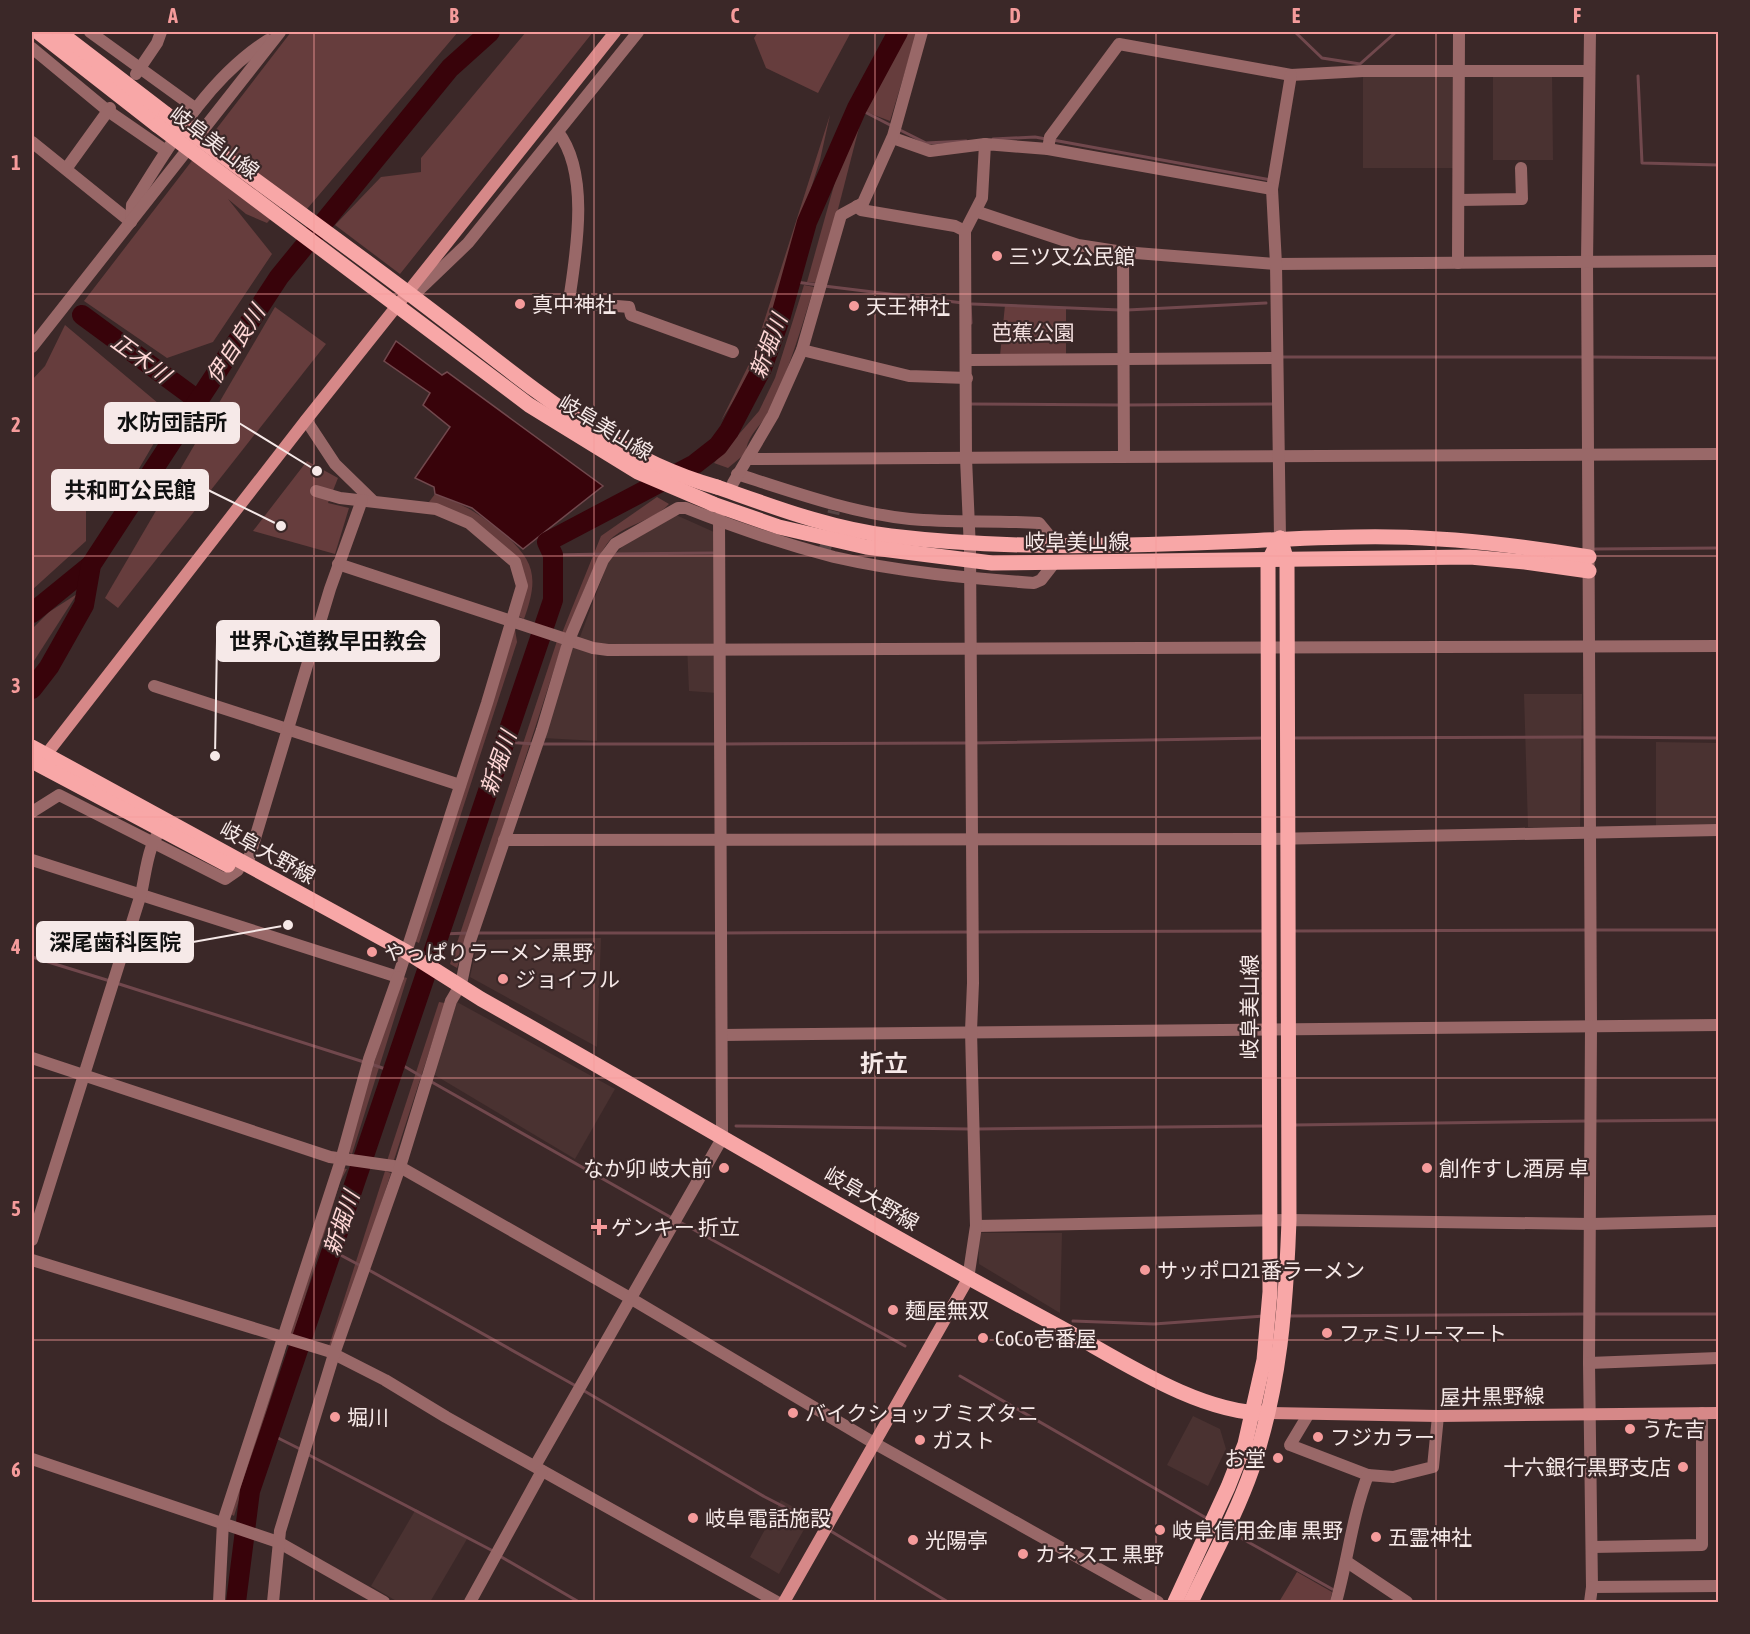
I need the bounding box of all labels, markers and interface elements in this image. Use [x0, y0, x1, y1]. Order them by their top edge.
text: A [167, 4, 178, 27]
text: B [449, 4, 459, 27]
text: C [731, 4, 740, 27]
text: D [1009, 4, 1021, 27]
text: E [1292, 4, 1301, 27]
text: F [1573, 4, 1581, 27]
street label: 岐阜美山線 [166, 101, 264, 183]
text: 1 [11, 151, 21, 174]
place label: 三ツ又公民館 [1009, 244, 1135, 268]
marker: 三ツ又公民館 [990, 249, 1004, 263]
place label: 真中神社 [532, 292, 616, 316]
place label: 天王神社 [866, 294, 950, 318]
marker: 真中神社 [513, 297, 527, 311]
water label: 伊自良川 [200, 298, 271, 388]
marker: 天王神社 [847, 299, 861, 313]
water label: 新堀川 [744, 309, 793, 381]
park label: 芭蕉公園 [991, 320, 1075, 344]
water label: 正木川 [107, 328, 177, 389]
street label: 岐阜美山線 [555, 390, 657, 464]
callout: 水防団詰所 [105, 403, 239, 443]
text: 水防団詰所 [117, 409, 227, 435]
text: 2 [11, 413, 21, 436]
callout: 共和町公民館 [52, 470, 208, 510]
text: 共和町公民館 [64, 477, 196, 503]
street label: 岐阜美山線 [1025, 529, 1130, 553]
callout: 世界心道教早田教会 [217, 621, 439, 661]
text: 世界心道教早田教会 [229, 628, 427, 654]
text: 3 [11, 674, 21, 697]
water label: 新堀川 [475, 726, 522, 798]
street label: 岐阜大野線 [216, 816, 320, 888]
callout: 深尾歯科医院 [37, 922, 193, 962]
text: 深尾歯科医院 [49, 929, 181, 955]
text: 4 [10, 935, 21, 958]
place label: やっぱりラーメン黒野 [384, 940, 593, 964]
marker: やっぱりラーメン黒野 [365, 945, 379, 959]
street label: 岐阜美山線 [1237, 955, 1261, 1060]
place label: ジョイフル [515, 967, 620, 991]
marker: ジョイフル [496, 972, 510, 986]
district label: 折立 [860, 1050, 908, 1077]
place label: なか卯 岐大前 [583, 1156, 712, 1180]
place label: 創作すし酒房 卓 [1439, 1156, 1589, 1180]
marker: なか卯 岐大前 [717, 1161, 731, 1175]
street label: 岐阜大野線 [821, 1161, 923, 1235]
marker: 創作すし酒房 卓 [1420, 1161, 1434, 1175]
water label: 新堀川 [318, 1186, 365, 1258]
text: 5 [11, 1197, 21, 1220]
place label: ゲンキー 折立 [611, 1215, 740, 1239]
marker: ゲンキー 折立 [592, 1220, 606, 1234]
place label: サッポロ21番ラーメン [1157, 1258, 1365, 1282]
marker: サッポロ21番ラーメン [1138, 1263, 1152, 1277]
place label: 麺屋無双 [905, 1298, 989, 1322]
marker: 麺屋無双 [886, 1303, 900, 1317]
place label: ファミリーマート [1339, 1321, 1507, 1345]
place label: CoCo壱番屋 [995, 1326, 1097, 1350]
marker: ファミリーマート [1320, 1326, 1334, 1340]
marker: CoCo壱番屋 [976, 1331, 990, 1345]
street label: 屋井黒野線 [1439, 1383, 1545, 1409]
place label: バイクショップ ミズタニ [805, 1401, 1038, 1425]
place label: 堀川 [347, 1405, 389, 1429]
marker: バイクショップ ミズタニ [786, 1406, 800, 1420]
marker: 堀川 [328, 1410, 342, 1424]
place label: うた吉 [1642, 1417, 1705, 1441]
marker: うた吉 [1623, 1422, 1637, 1436]
place label: フジカラー [1330, 1425, 1435, 1449]
place label: ガスト [932, 1428, 995, 1452]
marker: フジカラー [1311, 1430, 1325, 1444]
marker: ガスト [913, 1433, 927, 1447]
place label: お堂 [1224, 1446, 1266, 1470]
marker: お堂 [1271, 1451, 1285, 1465]
place label: 十六銀行黒野支店 [1503, 1455, 1671, 1479]
text: 6 [11, 1458, 21, 1481]
marker: 十六銀行黒野支店 [1676, 1460, 1690, 1474]
place label: 岐阜電話施設 [705, 1506, 831, 1530]
marker: 岐阜電話施設 [686, 1511, 700, 1525]
place label: 岐阜信用金庫 黒野 [1172, 1518, 1343, 1542]
marker: 岐阜信用金庫 黒野 [1153, 1523, 1167, 1537]
place label: 五霊神社 [1388, 1525, 1472, 1549]
place label: 光陽亭 [925, 1528, 988, 1552]
marker: 五霊神社 [1369, 1530, 1383, 1544]
marker: 光陽亭 [906, 1533, 920, 1547]
place label: カネスエ 黒野 [1035, 1542, 1164, 1566]
marker: カネスエ 黒野 [1016, 1547, 1030, 1561]

